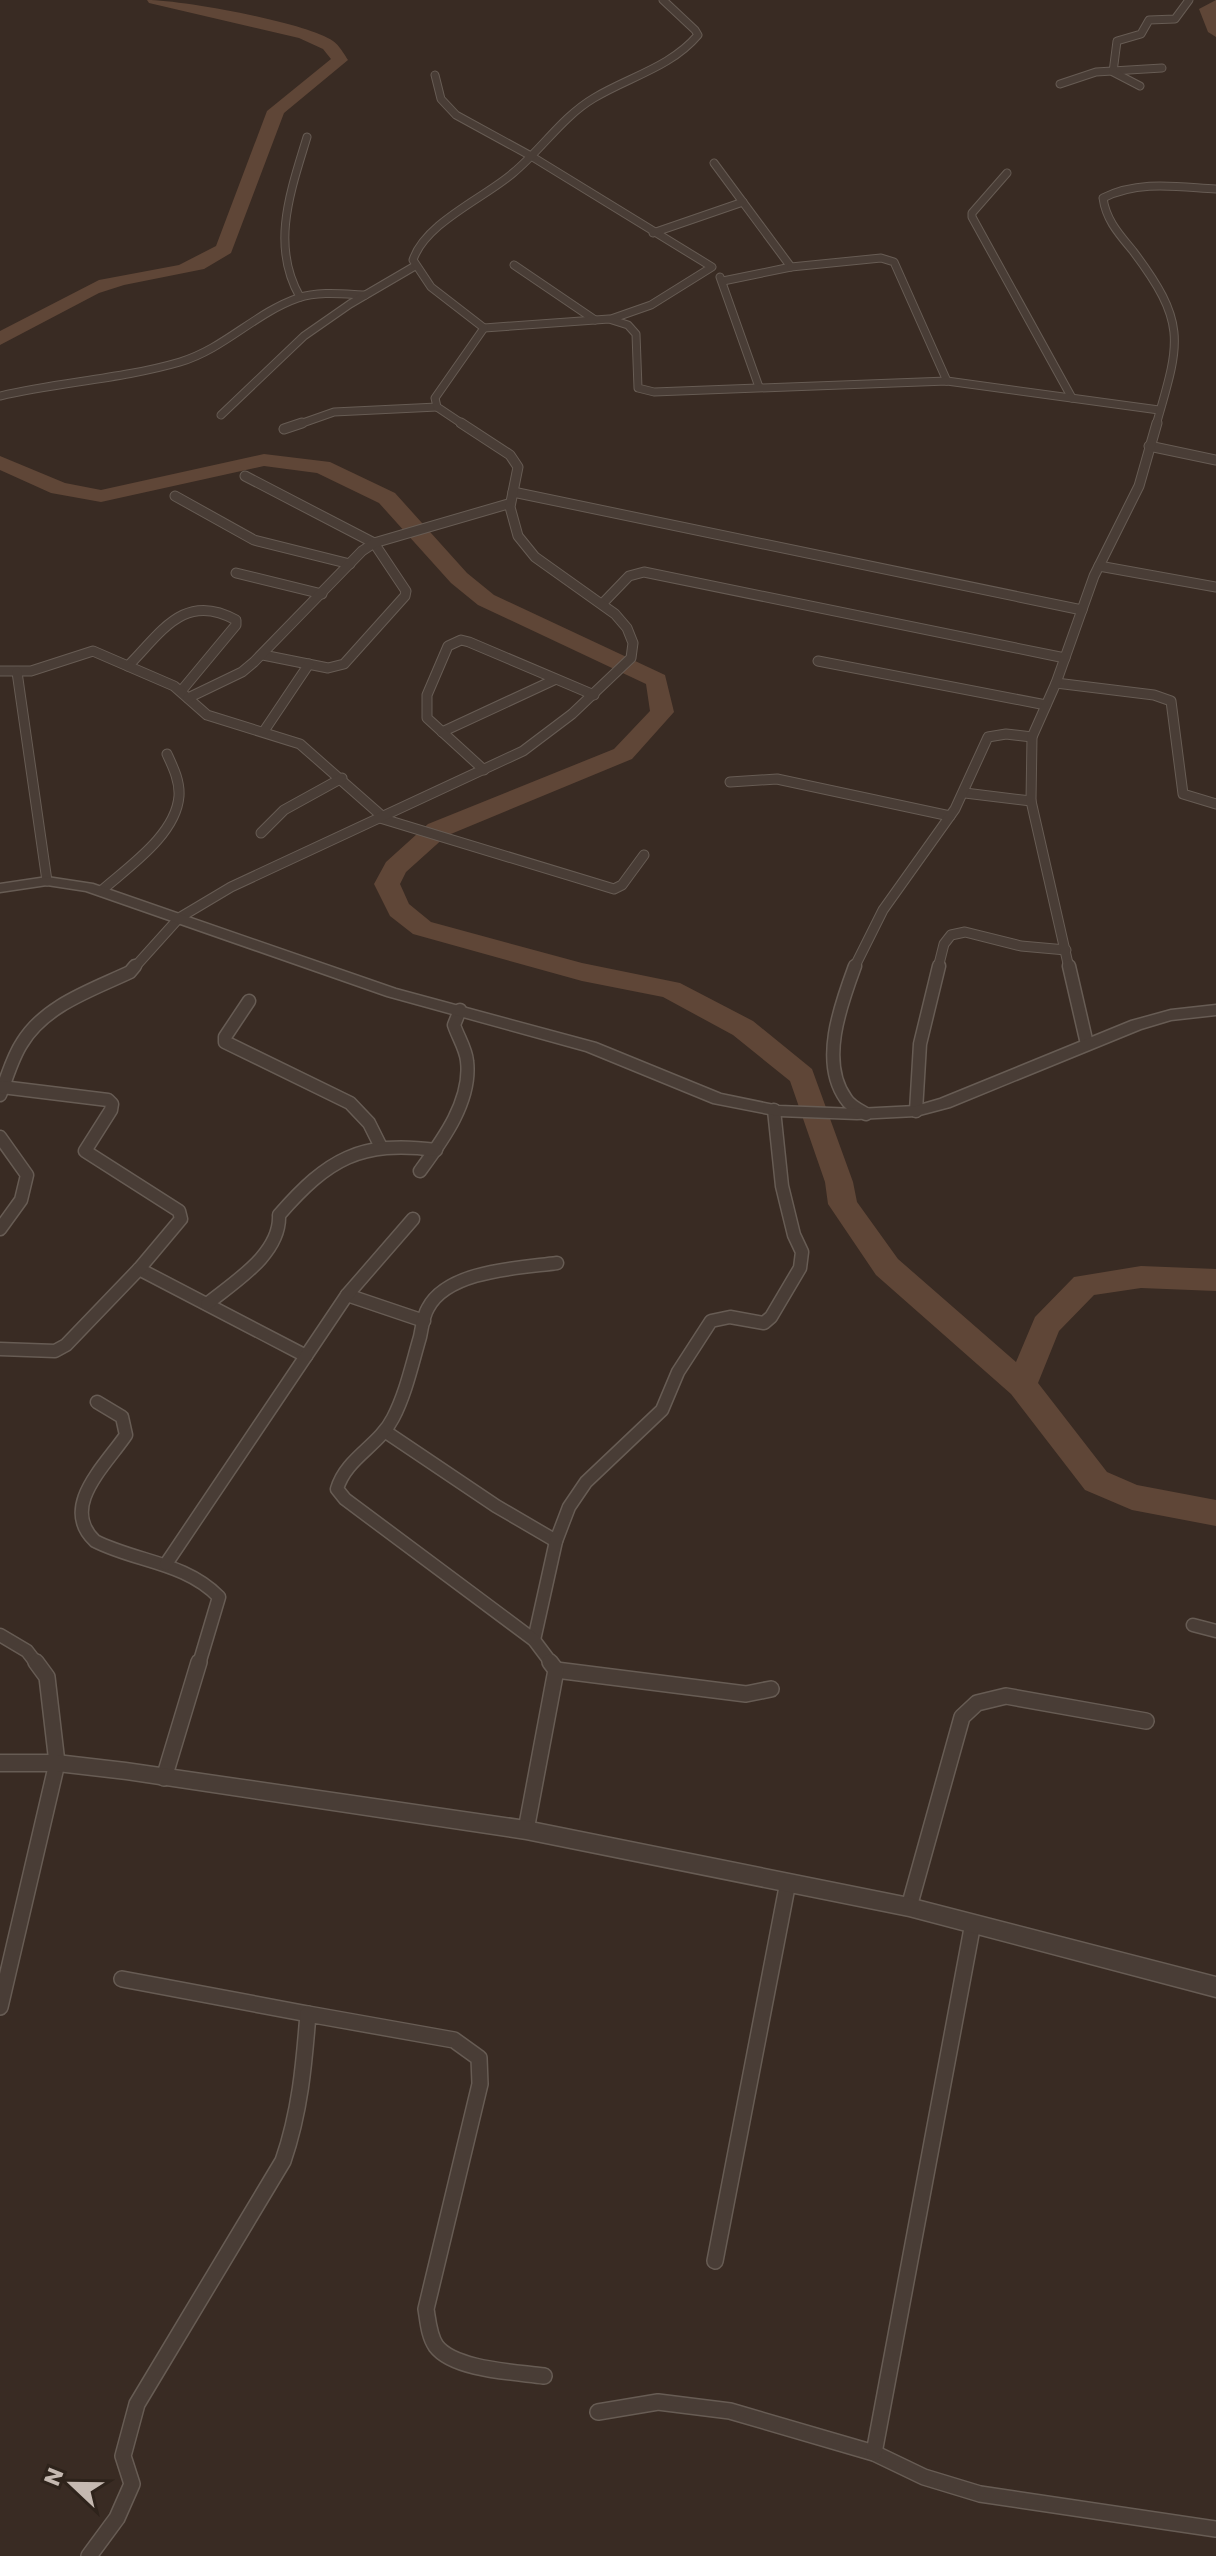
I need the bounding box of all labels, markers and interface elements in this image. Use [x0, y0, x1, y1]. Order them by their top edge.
north arrow [32, 2444, 112, 2524]
text: N [36, 2463, 71, 2490]

